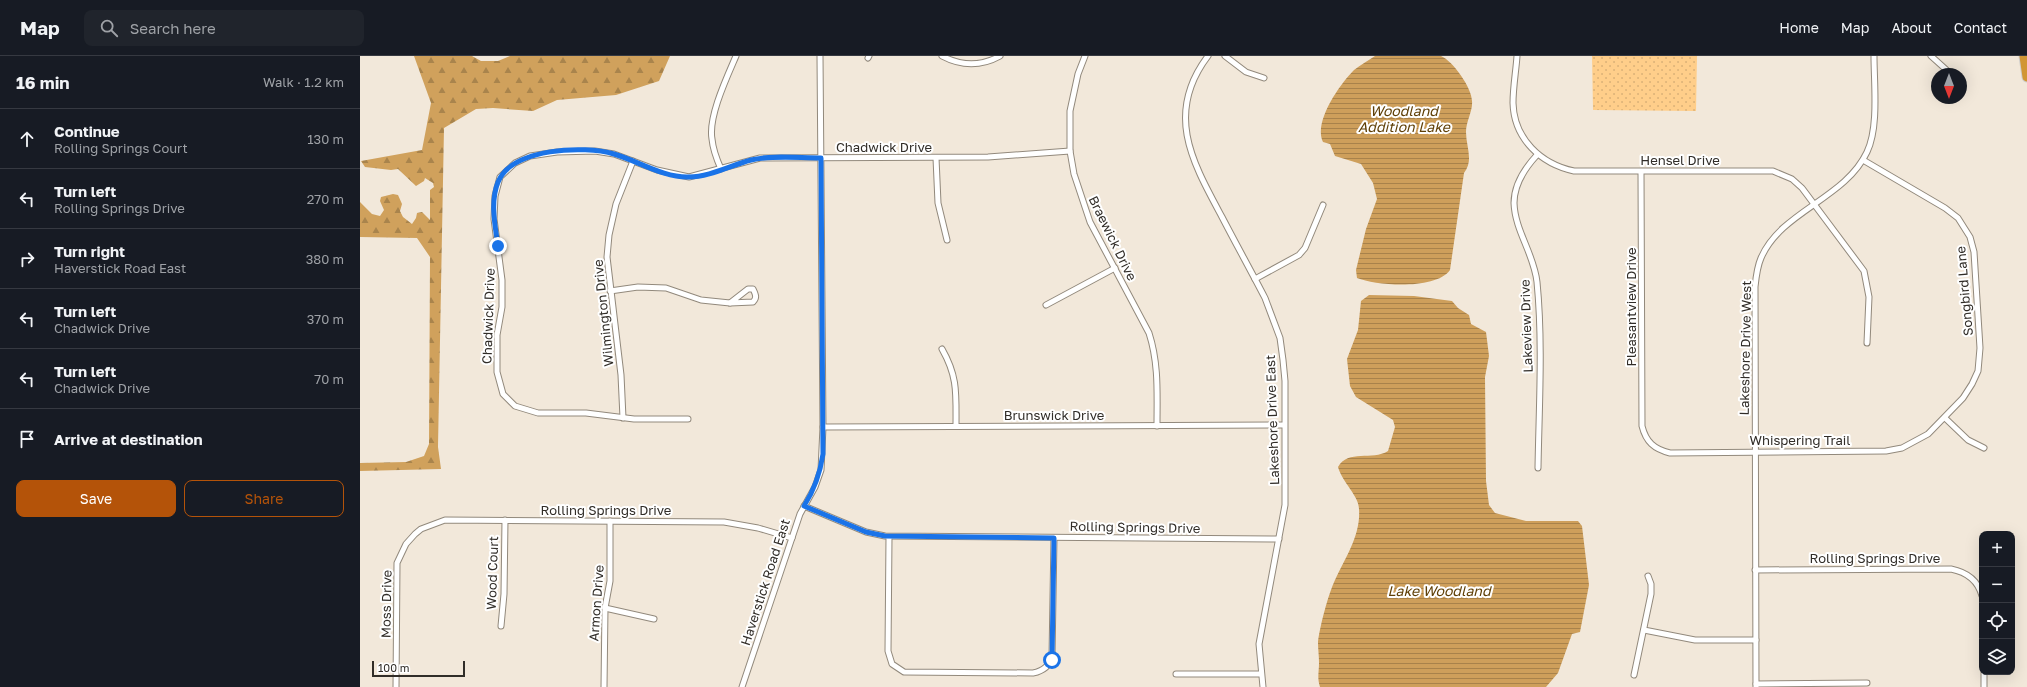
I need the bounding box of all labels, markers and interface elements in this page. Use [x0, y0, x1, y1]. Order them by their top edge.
search box [84, 10, 364, 46]
text: Map [20, 16, 60, 39]
icon: search [98, 17, 120, 39]
text: Search here [130, 19, 216, 37]
text: Home [1779, 19, 1819, 36]
text: Map [1841, 19, 1869, 36]
text: About [1891, 19, 1932, 36]
text: Contact [1954, 19, 2007, 36]
north arrow [1931, 68, 1967, 104]
text: 16 min [16, 72, 70, 93]
text: Walk · 1.2 km [263, 74, 344, 90]
water label: Woodland Addition Lake [1358, 102, 1451, 135]
text: Continue [54, 122, 120, 140]
icon: ahead [16, 128, 38, 150]
text: 130 m [307, 131, 344, 147]
street label: Chadwick Drive [836, 139, 932, 155]
text: Rolling Springs Court [54, 140, 188, 156]
street label: Hensel Drive [1640, 152, 1720, 168]
text: Turn left [54, 182, 116, 200]
icon: left [16, 188, 38, 210]
text: 270 m [307, 191, 344, 207]
street label: Braewick Drive [1086, 193, 1140, 283]
text: Rolling Springs Drive [54, 200, 185, 216]
route end [489, 237, 507, 255]
text: Turn right [54, 242, 125, 260]
street label: Songbird Lane [1952, 245, 1976, 337]
street label: Pleasantview Drive [1623, 247, 1639, 367]
icon: right [16, 248, 38, 270]
text: 380 m [306, 251, 344, 267]
street label: Wilmington Drive [589, 259, 617, 367]
text: Haverstick Road East [54, 260, 186, 276]
street label: Chadwick Drive [478, 268, 498, 364]
street label: Lakeview Drive [1516, 279, 1536, 373]
street label: Lakeshore Drive West [1736, 280, 1754, 416]
text: Turn left [54, 302, 116, 320]
icon: left [16, 308, 38, 330]
text: 370 m [307, 311, 344, 327]
text: Chadwick Drive [54, 320, 150, 336]
street label: Lakeshore Drive East [1262, 354, 1282, 486]
text: Turn left [54, 362, 116, 380]
icon: left [16, 368, 38, 390]
text: 70 m [314, 371, 344, 387]
text: Chadwick Drive [54, 380, 150, 396]
street label: Brunswick Drive [1004, 407, 1104, 423]
icon: arrive [16, 428, 38, 450]
text: Arrive at destination [54, 430, 203, 448]
street label: Whispering Trail [1750, 432, 1851, 448]
button: Save [16, 480, 176, 517]
button: Share [184, 480, 344, 517]
street label: Rolling Springs Drive [541, 502, 671, 518]
street label: Haverstick Road East [737, 517, 793, 647]
street label: Rolling Springs Drive [1069, 518, 1201, 536]
map controls [1979, 531, 2015, 675]
button: + [1979, 531, 2015, 567]
street label: Wood Court [483, 536, 501, 610]
street label: Rolling Springs Drive [1810, 550, 1940, 566]
street label: Armon Drive [585, 564, 607, 642]
button: − [1979, 567, 2015, 603]
street label: Moss Drive [377, 570, 395, 638]
water label: Lake Woodland [1387, 582, 1492, 599]
button: locate [1979, 603, 2015, 639]
button: layers [1979, 639, 2015, 675]
route start [1043, 651, 1061, 669]
scale bar [372, 659, 465, 678]
text: 100 m [378, 661, 409, 674]

